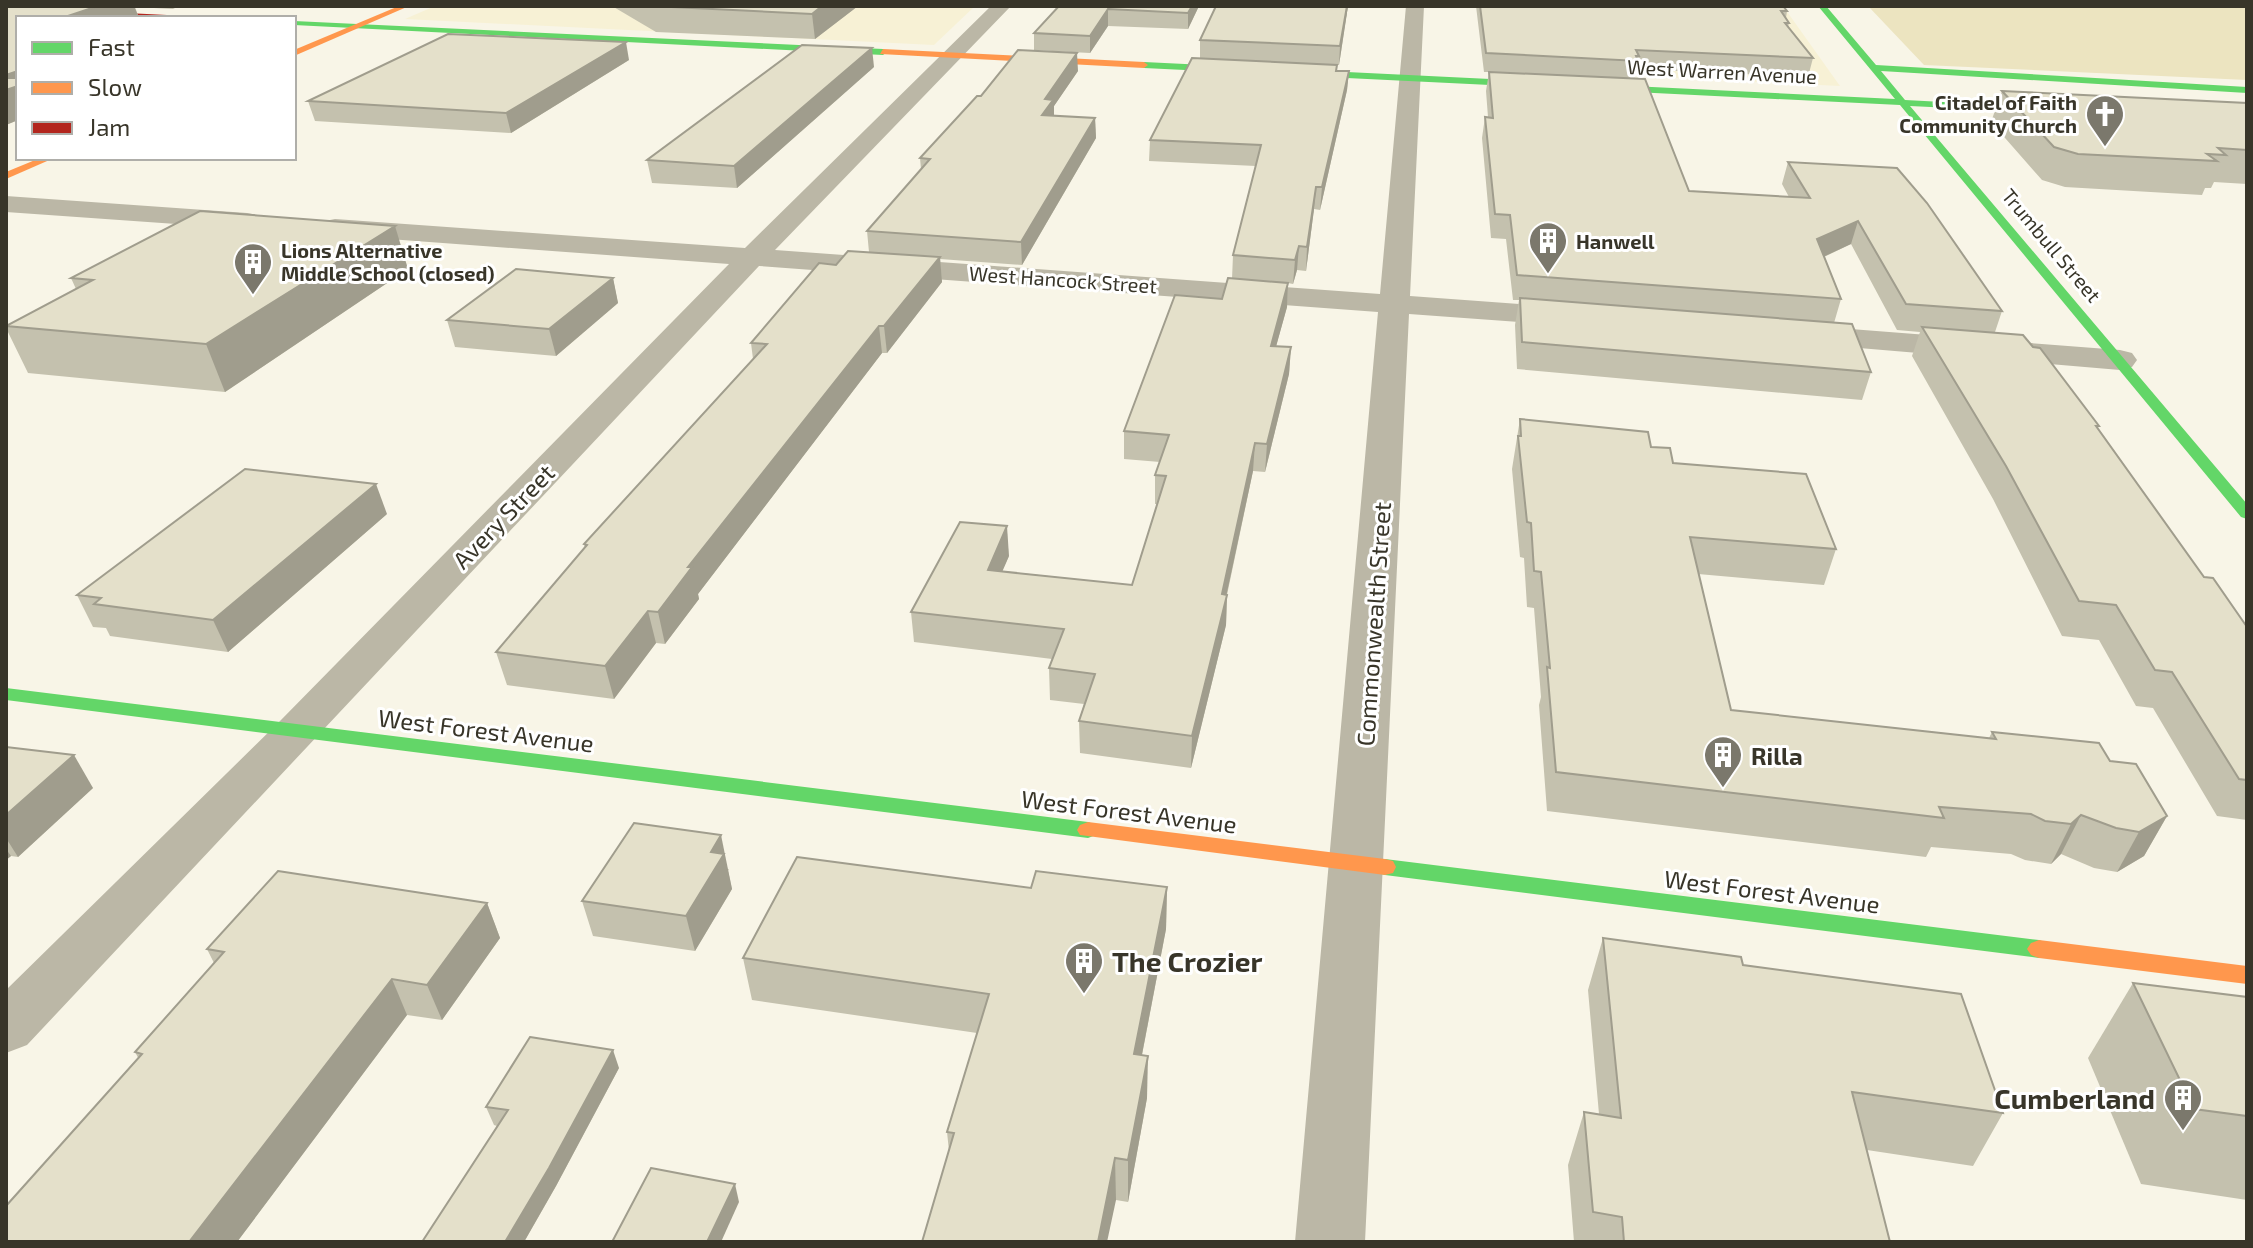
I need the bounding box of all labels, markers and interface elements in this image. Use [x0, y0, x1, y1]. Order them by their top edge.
legend [16, 16, 296, 160]
text: Fast [88, 32, 135, 61]
street label: West Warren Avenue [1626, 54, 1818, 88]
text: Slow [88, 72, 142, 101]
place label: Citadel of Faith Community Church [1899, 90, 2077, 138]
church icon: Citadel of Faith Community Church [2084, 93, 2126, 148]
text: Jam [88, 112, 130, 141]
street label: Trumbull Street [1998, 183, 2107, 307]
building icon: Hanwell [1527, 220, 1569, 275]
place label: Hanwell [1576, 229, 1655, 253]
place label: Lions Alternative Middle School (closed) [281, 238, 495, 285]
building icon: Lions Alternative Middle School (closed) [232, 241, 274, 296]
street label: West Hancock Street [968, 260, 1158, 298]
street label: Avery Street [446, 458, 560, 574]
street label: Commonwealth Street [1350, 501, 1396, 747]
street label: West Forest Avenue [377, 702, 595, 758]
building icon: Rilla [1702, 734, 1744, 789]
place label: Rilla [1751, 741, 1803, 770]
street label: West Forest Avenue [1020, 783, 1238, 839]
street label: West Forest Avenue [1663, 863, 1881, 919]
building icon: The Crozier [1063, 940, 1105, 995]
place label: The Crozier [1112, 944, 1262, 978]
building icon: Cumberland [2162, 1077, 2204, 1132]
place label: Cumberland [1994, 1081, 2155, 1115]

